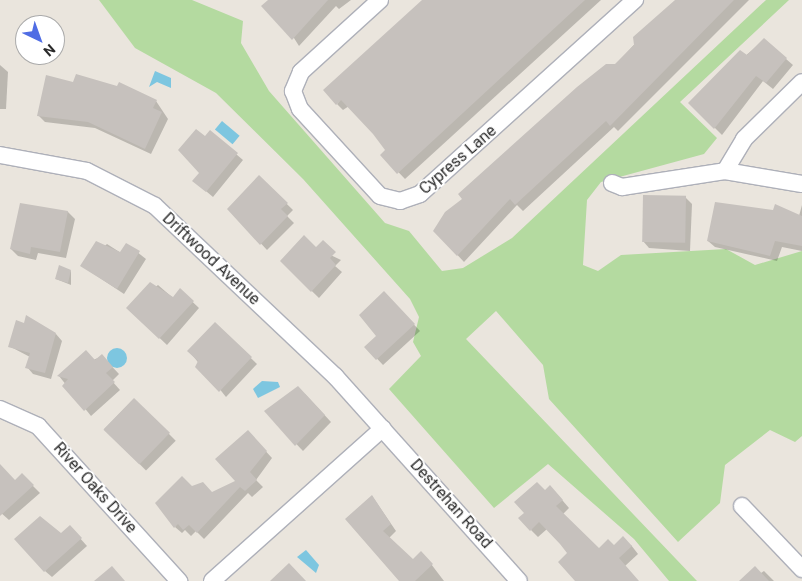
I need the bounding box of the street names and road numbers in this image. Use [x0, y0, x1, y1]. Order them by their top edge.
street label: Cypress Lane [416, 121, 500, 199]
street label: Driftwood Avenue [158, 209, 264, 309]
street label: River Oaks Drive [49, 439, 141, 537]
street label: Destrehan Road [406, 455, 496, 553]

